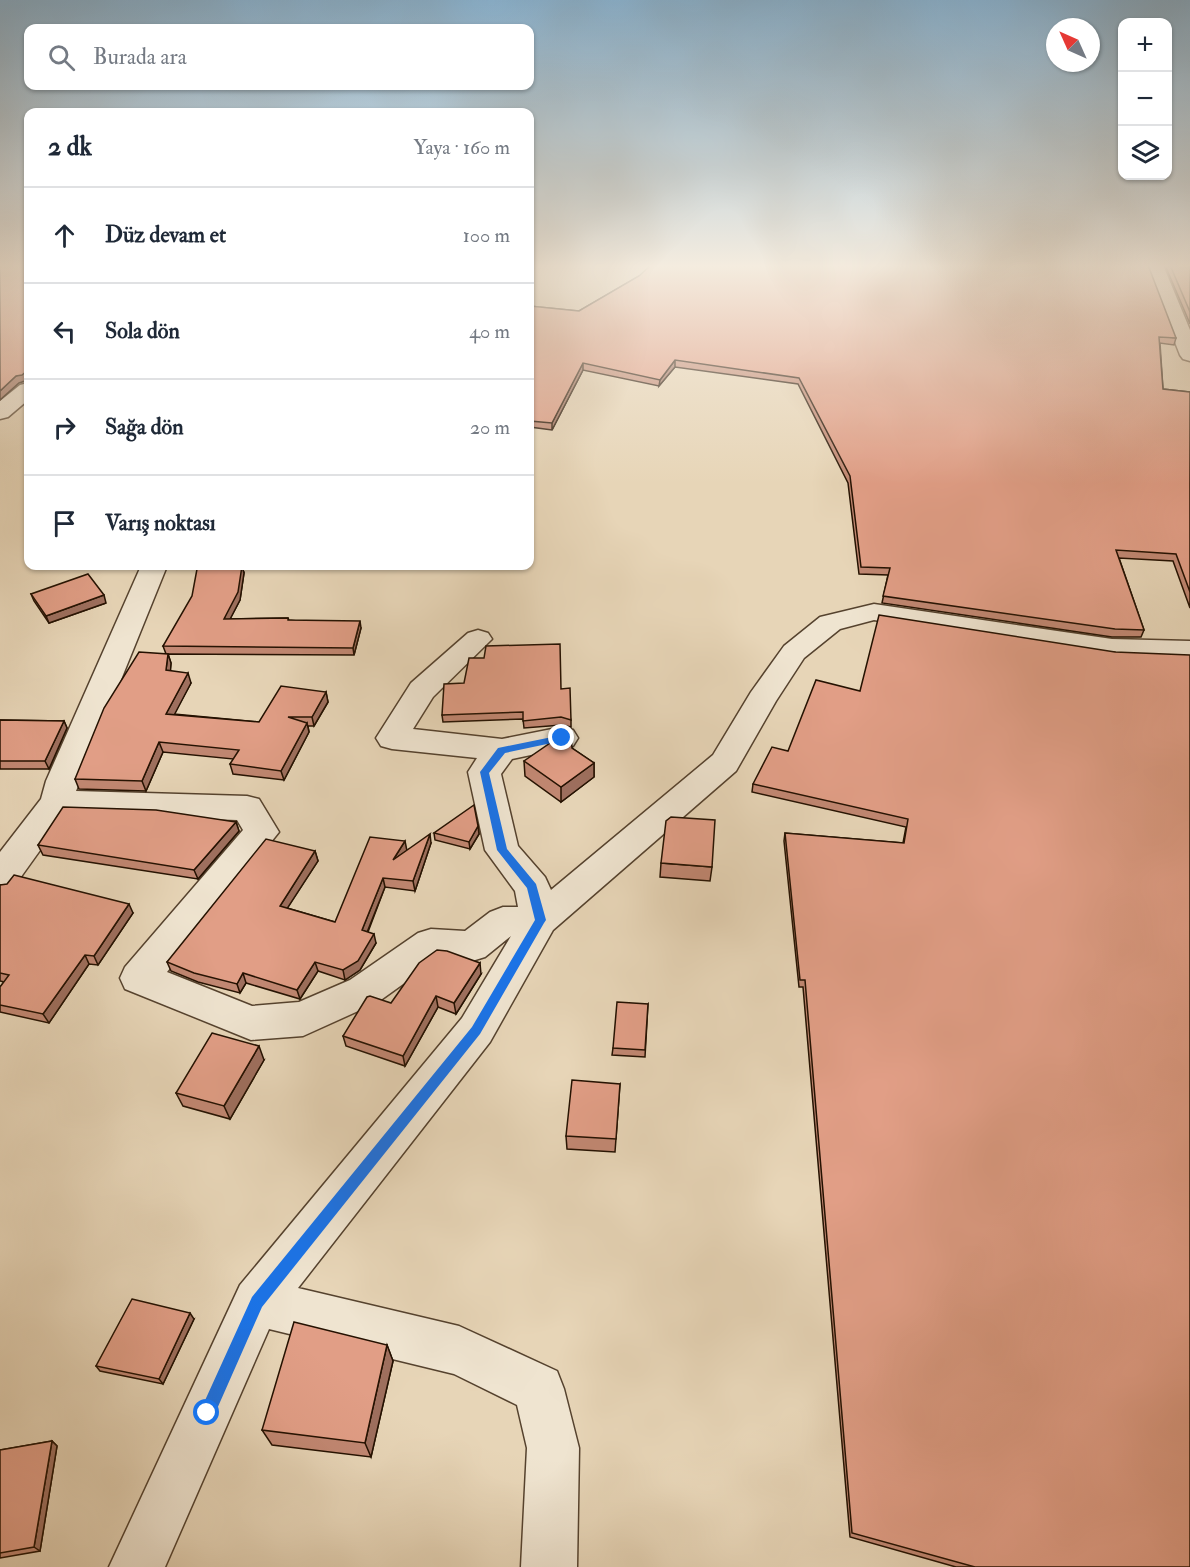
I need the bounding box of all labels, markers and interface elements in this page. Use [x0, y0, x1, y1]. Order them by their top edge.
north arrow [1046, 18, 1100, 72]
map controls [1118, 18, 1172, 180]
button: + [1118, 18, 1172, 72]
search box [24, 24, 534, 90]
icon: search [45, 41, 78, 74]
text: Burada ara [93, 43, 187, 71]
button: − [1118, 72, 1172, 126]
button: layers [1118, 126, 1172, 180]
text: 2 dk [48, 131, 92, 163]
text: Yaya · 160 m [414, 135, 510, 160]
icon: ahead [48, 219, 81, 252]
text: Düz devam et [105, 221, 226, 249]
text: 100 m [463, 223, 510, 248]
icon: left [48, 315, 81, 348]
text: Sola dön [105, 317, 180, 345]
text: 40 m [469, 319, 510, 344]
icon: right [48, 411, 81, 444]
text: Sağa dön [105, 413, 184, 441]
text: 20 m [470, 415, 510, 440]
icon: arrive [48, 507, 81, 540]
text: Varış noktası [105, 509, 216, 537]
route end [548, 724, 574, 750]
route start [193, 1399, 219, 1425]

